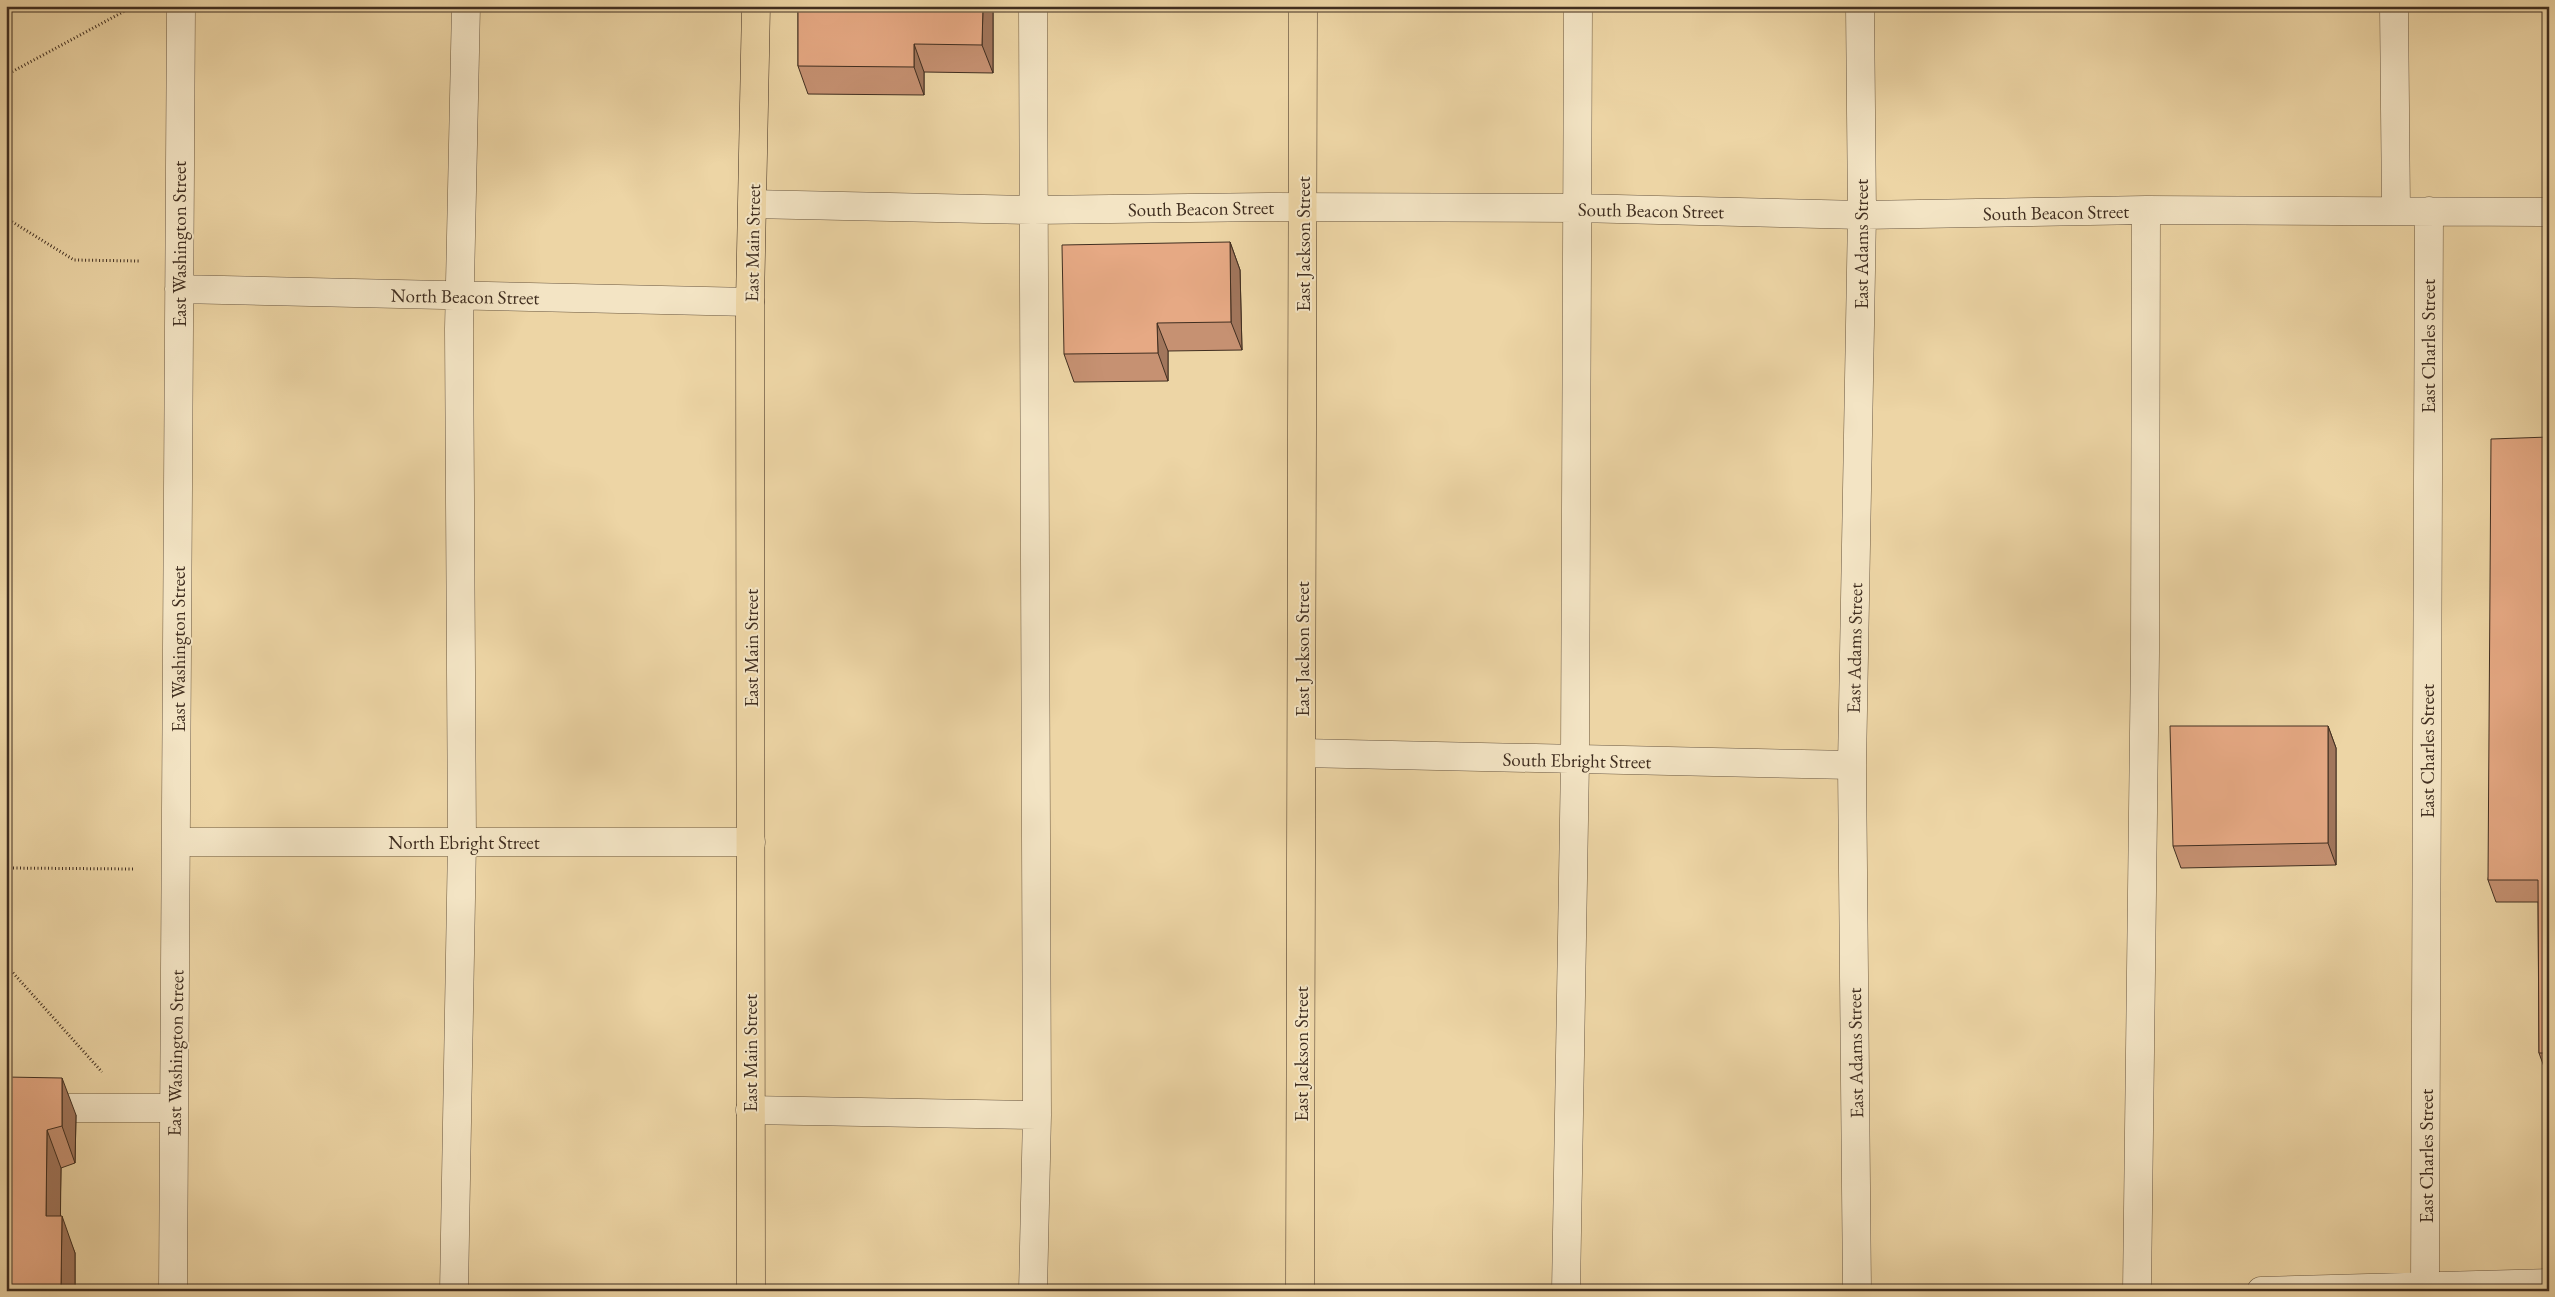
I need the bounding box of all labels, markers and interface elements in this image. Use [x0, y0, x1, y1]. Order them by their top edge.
street label: East Washington Street [167, 161, 192, 327]
street label: East Jackson Street [1291, 176, 1316, 312]
street label: East Adams Street [1849, 179, 1874, 309]
street label: East Main Street [739, 184, 766, 302]
street label: South Beacon Street [1128, 195, 1274, 222]
street label: South Beacon Street [1578, 197, 1724, 224]
street label: South Beacon Street [1983, 199, 2129, 226]
street label: East Charles Street [2416, 279, 2441, 413]
street label: North Beacon Street [390, 283, 540, 310]
street label: East Washington Street [166, 566, 191, 732]
street label: East Jackson Street [1290, 581, 1315, 717]
street label: East Adams Street [1841, 583, 1868, 713]
street label: East Main Street [739, 589, 764, 707]
street label: East Charles Street [2415, 684, 2440, 818]
street label: South Ebright Street [1502, 747, 1652, 774]
street label: North Ebright Street [388, 830, 540, 855]
street label: East Washington Street [162, 969, 189, 1137]
street label: East Jackson Street [1289, 986, 1314, 1122]
street label: East Adams Street [1842, 987, 1869, 1118]
street label: East Main Street [738, 994, 763, 1112]
street label: East Charles Street [2414, 1089, 2439, 1223]

